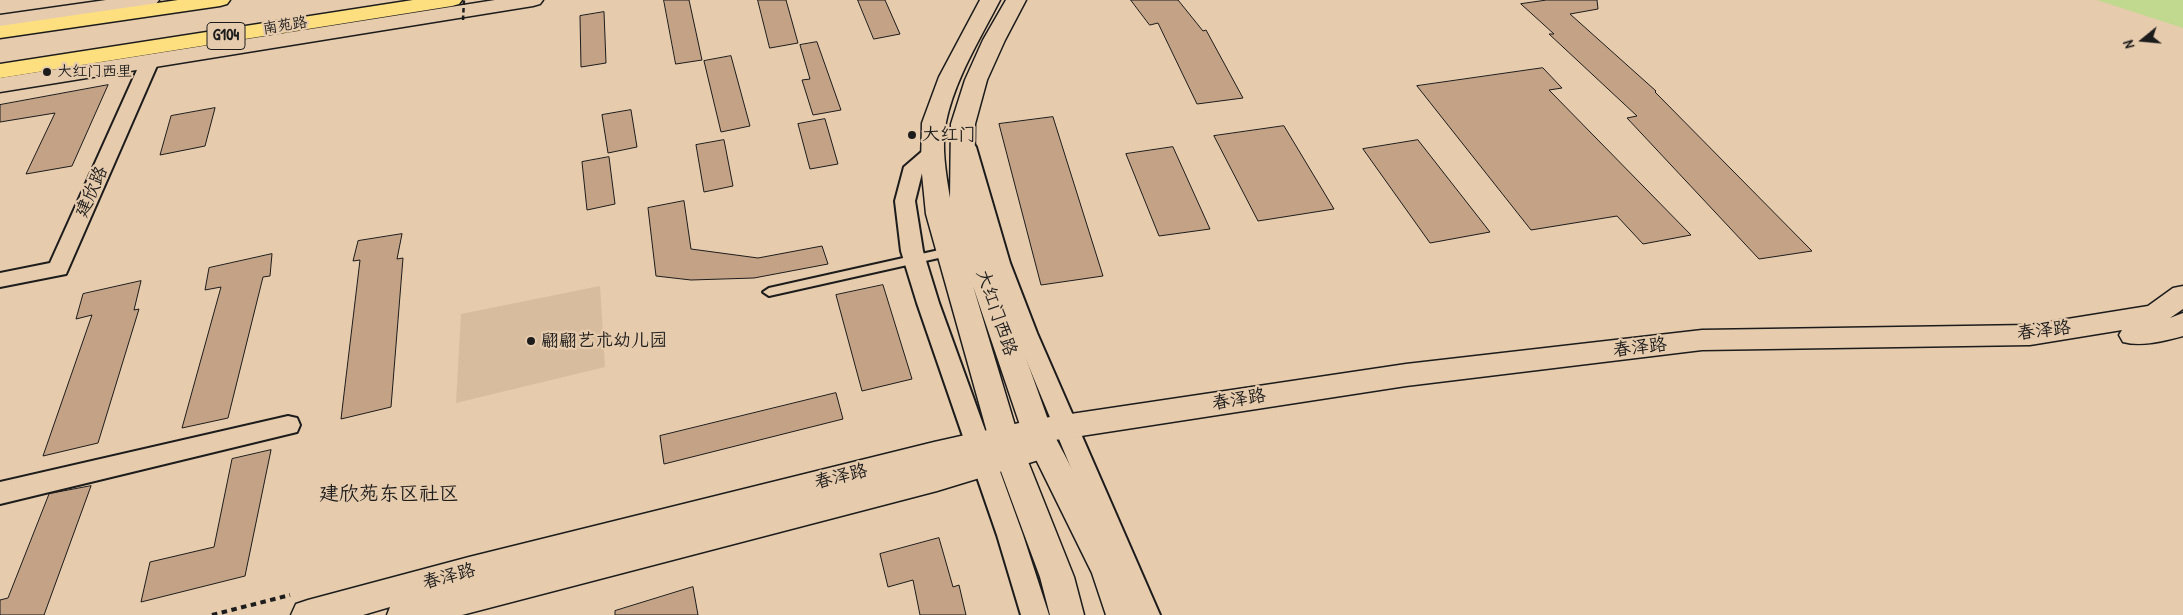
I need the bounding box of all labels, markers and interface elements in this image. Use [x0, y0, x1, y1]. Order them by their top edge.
street label: 南苑路 [261, 14, 309, 38]
north arrow [2118, 15, 2168, 65]
road number: G104 [207, 22, 245, 50]
text: N [2118, 38, 2138, 51]
place label: 大红门西里 [57, 63, 132, 81]
marker: 大红门西里 [41, 66, 53, 78]
place label: 大红门 [922, 124, 976, 146]
marker: 大红门 [906, 129, 918, 141]
street label: 建欣路 [71, 163, 113, 221]
street label: 大红门西路 [971, 267, 1021, 359]
street label: 春泽路 [2016, 317, 2072, 345]
place label: 翩翩艺术幼儿园 [541, 330, 667, 352]
street label: 春泽路 [1612, 334, 1668, 362]
marker: 翩翩艺术幼儿园 [525, 335, 537, 347]
street label: 春泽路 [1211, 385, 1267, 415]
street label: 春泽路 [812, 460, 870, 494]
district label: 建欣苑东区社区 [319, 483, 459, 507]
street label: 春泽路 [420, 560, 478, 594]

